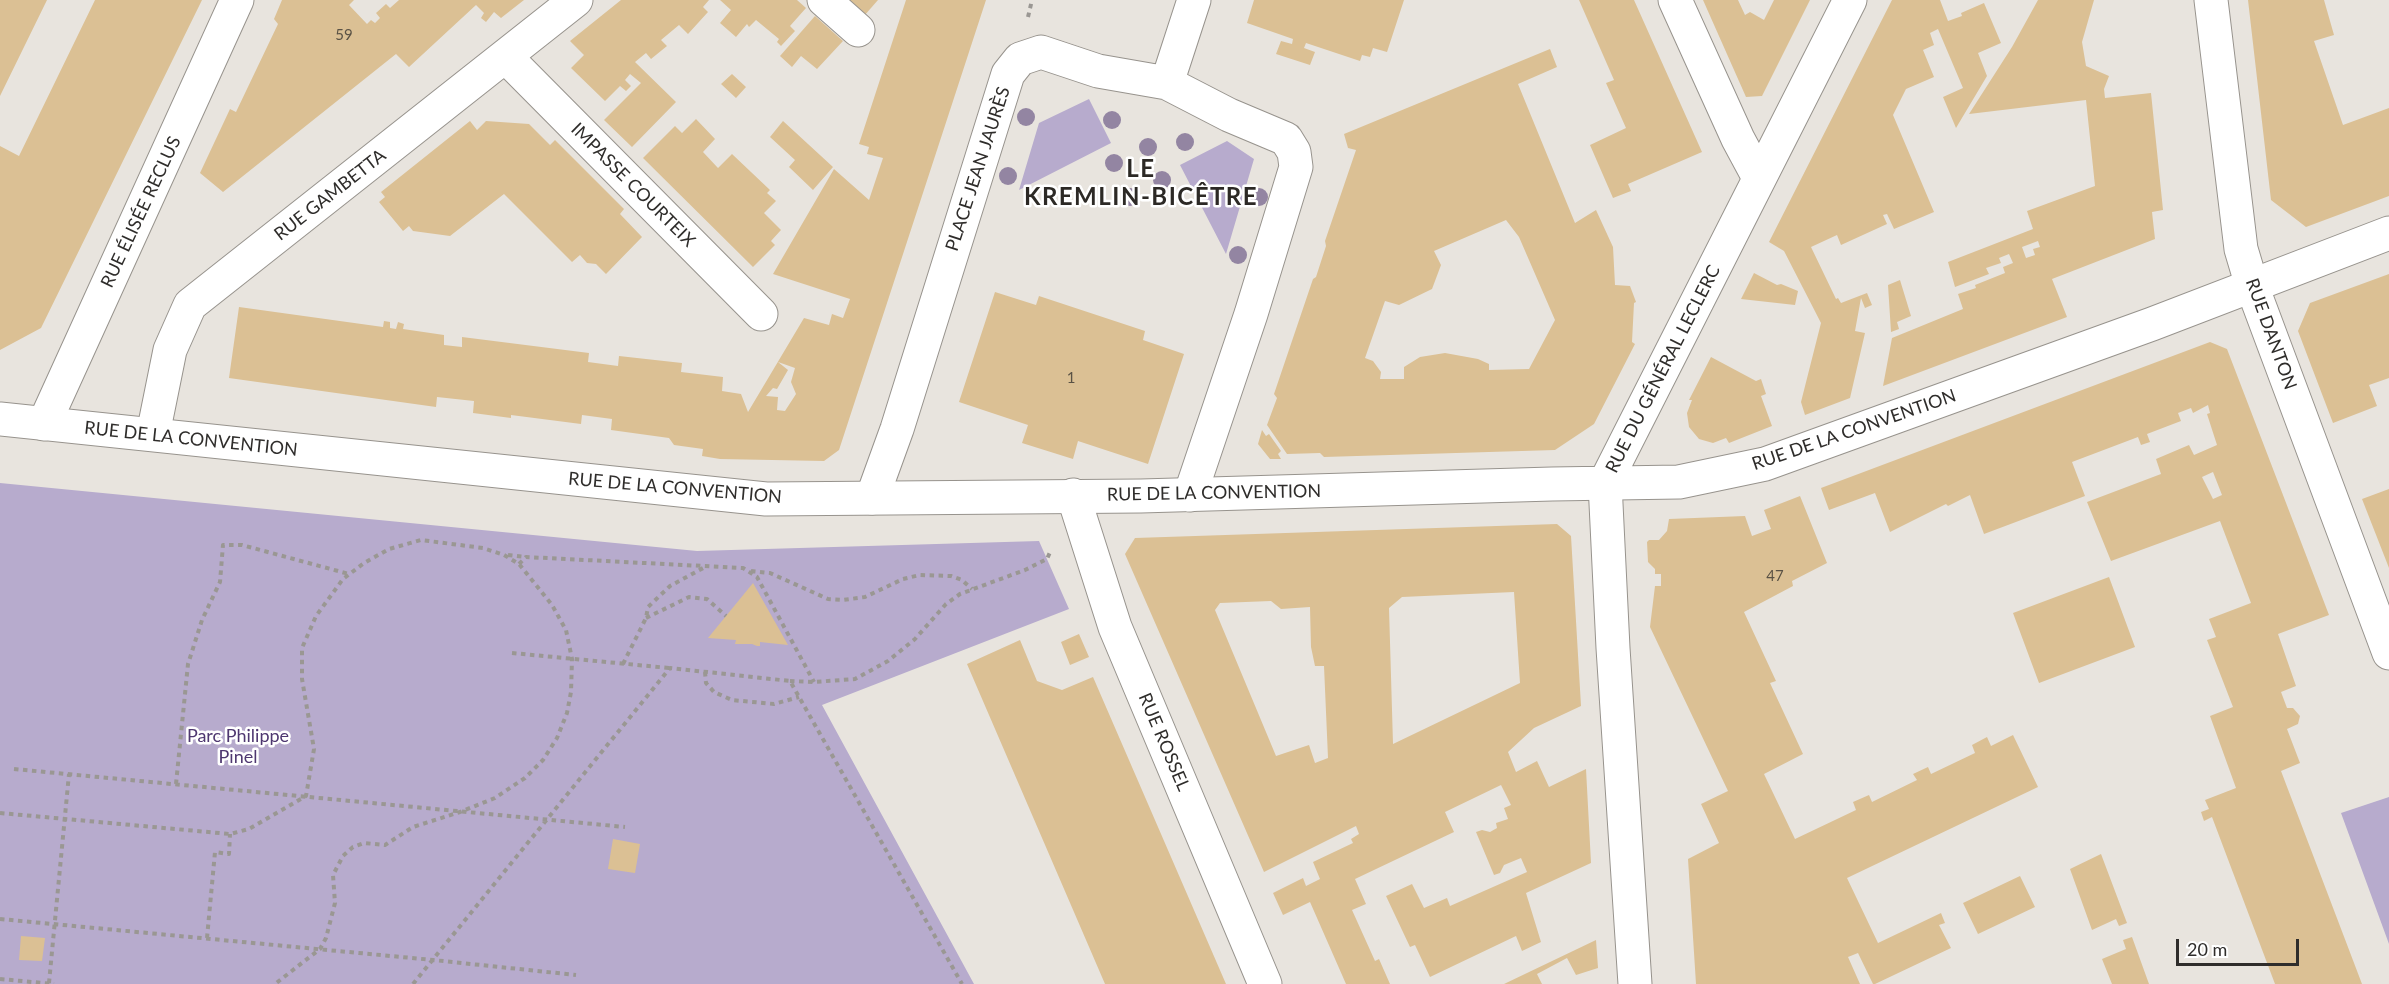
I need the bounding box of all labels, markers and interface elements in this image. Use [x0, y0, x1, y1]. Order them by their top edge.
house number: 59 [335, 26, 353, 44]
street label: PLACE JEAN JAURÈS [941, 84, 1015, 254]
street label: IMPASSE COURTEIX [567, 119, 699, 251]
street label: RUE ÉLISÉE RECLUS [96, 133, 186, 291]
street label: RUE GAMBETTA [270, 145, 390, 245]
district label: LE KREMLIN-BICÊTRE [1024, 155, 1258, 211]
street label: RUE DU GÉNÉRAL LECLERC [1601, 262, 1725, 476]
street label: RUE DANTON [2241, 275, 2301, 393]
house number: 1 [1067, 369, 1075, 387]
street label: RUE DE LA CONVENTION [1749, 385, 1959, 475]
street label: RUE DE LA CONVENTION [83, 417, 299, 461]
street label: RUE DE LA CONVENTION [567, 468, 783, 508]
street label: RUE DE LA CONVENTION [1107, 480, 1321, 506]
house number: 47 [1766, 567, 1784, 585]
street label: RUE ROSSEL [1134, 690, 1194, 794]
park label: Parc Philippe Pinel [187, 725, 289, 768]
scale bar [2179, 927, 2302, 965]
text: 20 m [2187, 938, 2227, 960]

